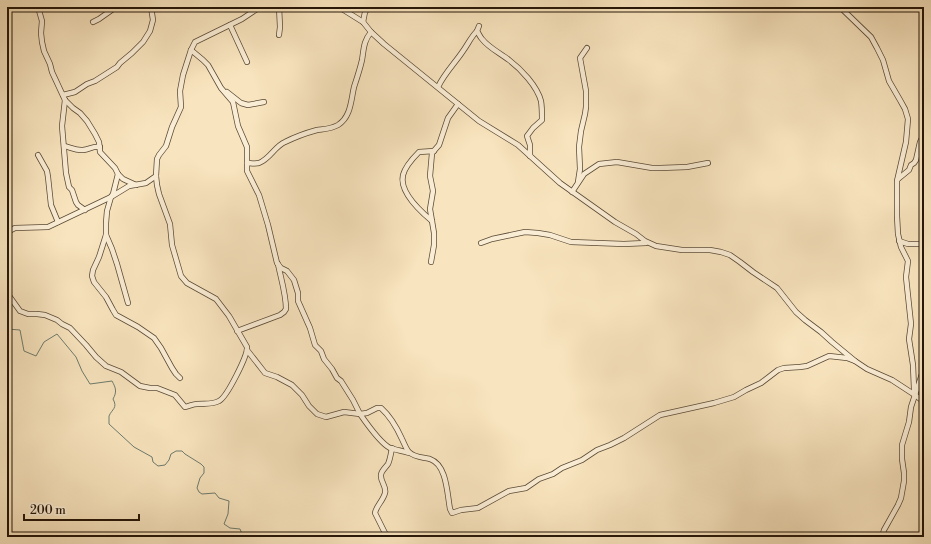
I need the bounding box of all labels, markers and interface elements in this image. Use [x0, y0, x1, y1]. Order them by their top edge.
scale bar [24, 496, 139, 522]
text: 200 m [30, 503, 66, 518]

